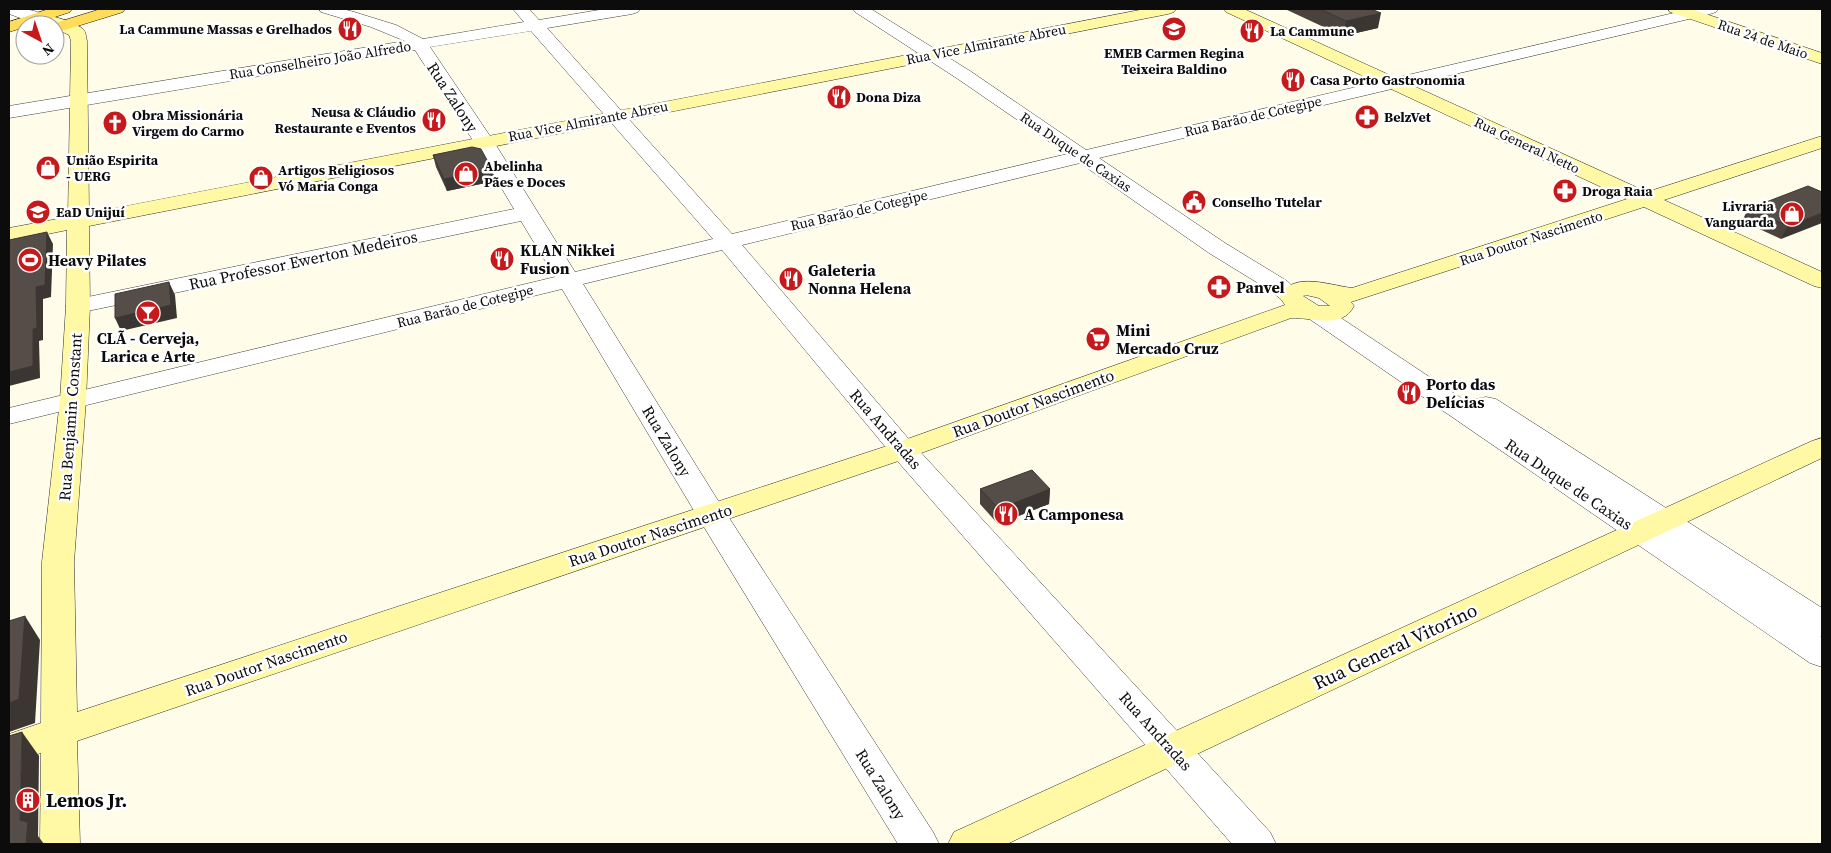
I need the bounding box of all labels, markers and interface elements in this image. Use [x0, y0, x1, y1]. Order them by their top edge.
street label: Rua 24 de Maio [1715, 14, 1811, 64]
north arrow [15, 15, 65, 65]
restaurant icon: La Cammune Massas e Grelhados [337, 16, 363, 42]
school or university icon: EMEB Carmen Regina Teixeira Baldino [1161, 16, 1187, 42]
restaurant icon: La Cammune [1239, 18, 1265, 44]
place label: La Cammune Massas e Grelhados [119, 19, 333, 39]
street label: Rua Vice Almirante Abreu [904, 19, 1068, 69]
place label: La Cammune [1270, 21, 1354, 41]
street label: Rua Conselheiro João Alfredo [228, 36, 413, 84]
text: N [38, 39, 59, 61]
place label: EMEB Carmen Regina Teixeira Baldino [1104, 43, 1245, 79]
street label: Rua Zalony [422, 58, 484, 137]
restaurant icon: Casa Porto Gastronomia [1280, 67, 1306, 93]
place label: Casa Porto Gastronomia [1310, 70, 1466, 90]
restaurant icon: Dona Diza [826, 84, 852, 110]
place label: Dona Diza [856, 87, 922, 107]
street label: Rua Barão de Cotegipe [1182, 90, 1324, 142]
street label: Rua Vice Almirante Abreu [506, 96, 670, 146]
place label: Neusa & Cláudio Restaurante e Eventos [275, 102, 417, 138]
pharmacy icon: BelzVet [1354, 104, 1380, 130]
place label: Obra Missionária Virgem do Carmo [132, 105, 244, 141]
restaurant icon: Neusa & Cláudio Restaurante e Eventos [421, 107, 447, 133]
street label: Rua Duque de Caxias [1016, 107, 1136, 197]
place label: BelzVet [1384, 107, 1432, 127]
church icon: Obra Missionária Virgem do Carmo [102, 110, 128, 136]
street label: Rua General Netto [1471, 112, 1583, 178]
place label: União Espirita - UERG [66, 150, 159, 186]
shop icon: União Espirita - UERG [35, 155, 61, 181]
place label: Abelinha Pães e Doces [484, 156, 566, 192]
place label: Artigos Religiosos Vó Maria Conga [278, 160, 395, 196]
shop icon: Abelinha Pães e Doces [453, 161, 479, 187]
shop icon: Artigos Religiosos Vó Maria Conga [248, 165, 274, 191]
pharmacy icon: Droga Raia [1552, 178, 1578, 204]
place label: Droga Raia [1582, 181, 1653, 201]
street label: Rua Barão de Cotegipe [788, 184, 930, 236]
public building icon: Conselho Tutelar [1181, 189, 1207, 215]
place label: Conselho Tutelar [1212, 192, 1322, 212]
place label: Livraria Vanguarda [1704, 196, 1775, 232]
school or university icon: EaD Unijuí [25, 199, 51, 225]
shop icon: Livraria Vanguarda [1779, 201, 1805, 227]
place label: EaD Unijuí [56, 202, 125, 222]
street label: Rua Doutor Nascimento [1457, 205, 1605, 271]
street label: Rua Professor Ewerton Medeiros [187, 225, 419, 295]
place label: KLAN Nikkei Fusion [520, 239, 615, 279]
restaurant icon: KLAN Nikkei Fusion [489, 246, 515, 272]
sports icon: Heavy Pilates [17, 247, 43, 273]
place label: Heavy Pilates [48, 249, 146, 271]
place label: Galeteria Nonna Helena [808, 259, 912, 299]
restaurant icon: Galeteria Nonna Helena [778, 266, 804, 292]
pharmacy icon: Panvel [1206, 274, 1232, 300]
place label: Panvel [1236, 276, 1285, 298]
street label: Rua Barão de Cotegipe [395, 279, 535, 333]
bar icon: CLÃ - Cerveja, Larica e Arte [135, 300, 161, 326]
place label: Mini Mercado Cruz [1116, 319, 1219, 359]
supermarket icon: Mini Mercado Cruz [1085, 326, 1111, 352]
place label: CLÃ - Cerveja, Larica e Arte [97, 327, 199, 367]
street label: Rua Benjamin Constant [53, 332, 87, 502]
street label: Rua Doutor Nascimento [949, 363, 1117, 443]
place label: Porto das Delícias [1426, 373, 1495, 413]
restaurant icon: Porto das Delícias [1396, 380, 1422, 406]
street label: Rua Andradas [845, 384, 927, 474]
street label: Rua Zalony [637, 401, 697, 481]
street label: Rua Duque de Caxias [1501, 433, 1637, 535]
street label: Rua Doutor Nascimento [565, 498, 735, 572]
restaurant icon: A Camponesa [993, 501, 1019, 527]
place label: A Camponesa [1024, 503, 1124, 525]
street label: Rua General Vitorino [1309, 597, 1481, 695]
street label: Rua Doutor Nascimento [182, 625, 350, 701]
street label: Rua Andradas [1115, 687, 1198, 775]
street label: Rua Zalony [851, 745, 912, 824]
building icon: Lemos Jr. [15, 787, 41, 813]
place label: Lemos Jr. [46, 787, 127, 813]

